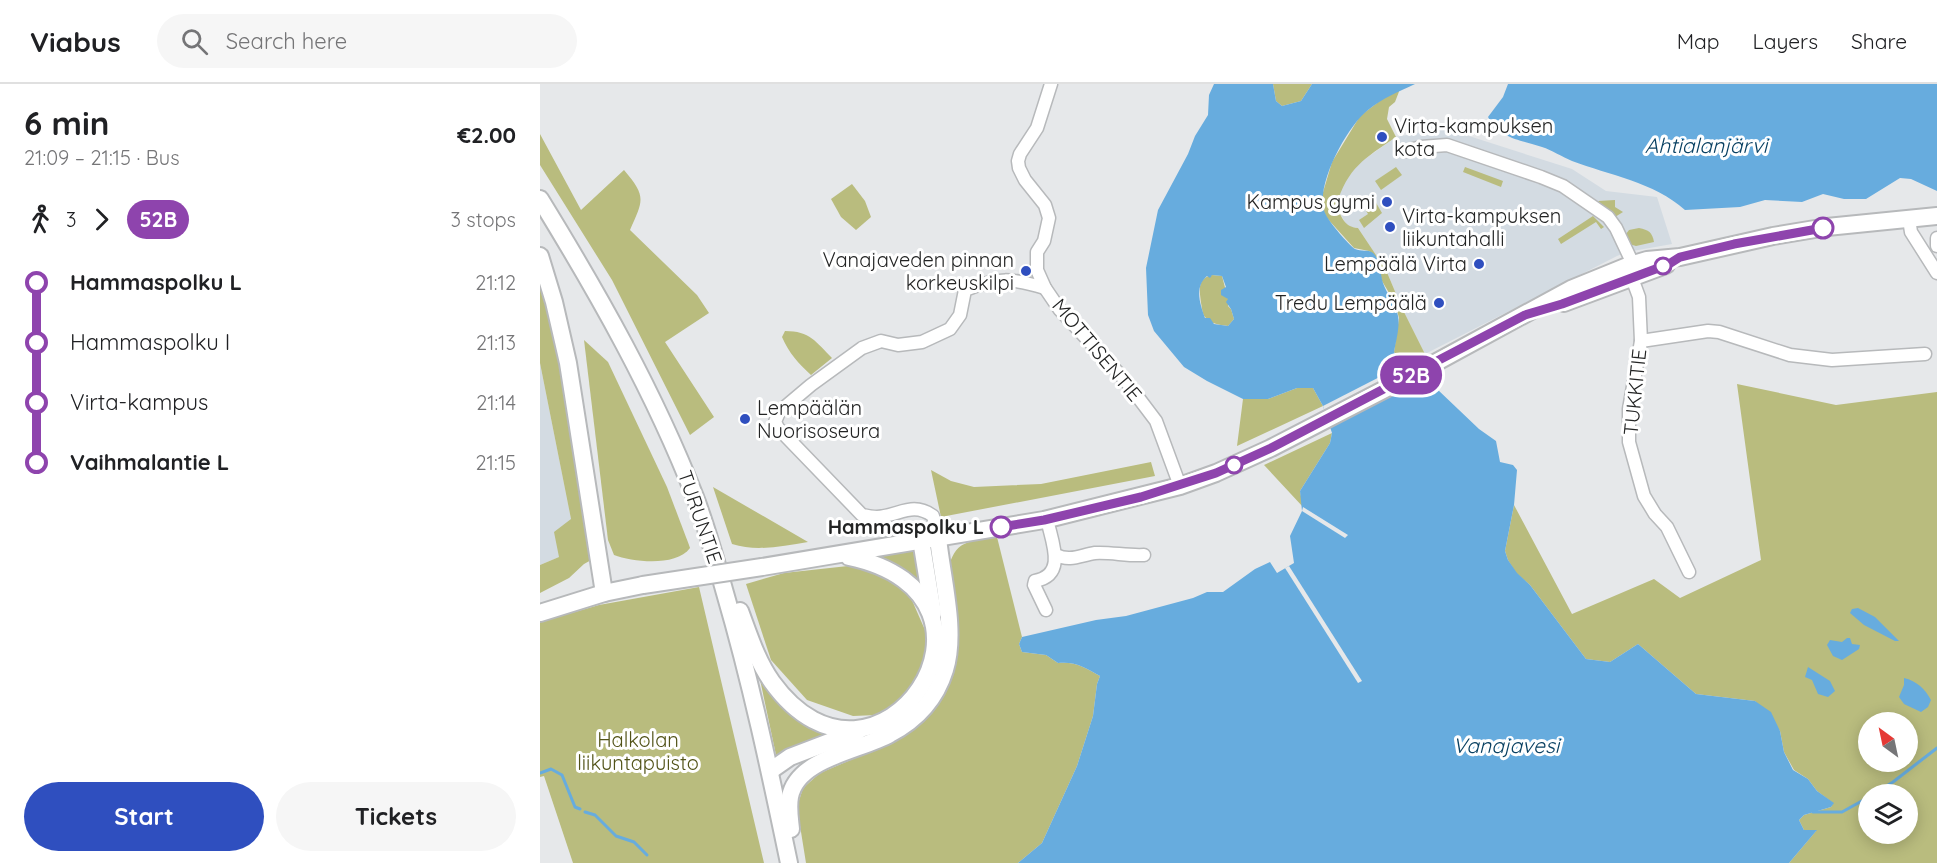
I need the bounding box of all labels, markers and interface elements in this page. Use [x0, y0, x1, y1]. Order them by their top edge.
search box [157, 14, 577, 68]
text: Viabus [30, 24, 121, 59]
icon: search [178, 25, 211, 58]
text: Search here [226, 27, 347, 55]
text: Map [1677, 28, 1720, 54]
text: Layers [1753, 28, 1818, 54]
text: Share [1851, 28, 1907, 54]
text: 6 min [24, 102, 109, 143]
place label: Virta-kampuksen kota [1394, 113, 1553, 161]
text: €2.00 [457, 121, 516, 149]
marker: Virta-kampuksen kota [1375, 130, 1389, 144]
water label: Ahtialanjärvi [1645, 132, 1770, 158]
text: 21:09 – 21:15 · Bus [24, 145, 180, 170]
place label: Kampus gymi [1246, 189, 1375, 214]
marker: Kampus gymi [1380, 195, 1394, 209]
icon: walk [24, 203, 57, 236]
icon: forward [85, 203, 118, 236]
place label: Virta-kampuksen liikuntahalli [1402, 203, 1561, 251]
text: 52B [139, 206, 177, 232]
text: 3 [66, 207, 76, 232]
text: 3 stops [450, 207, 516, 232]
unlabelled marker [1812, 217, 1834, 239]
marker: Virta-kampuksen liikuntahalli [1383, 220, 1397, 234]
place label: Vanajaveden pinnan korkeuskilpi [822, 247, 1014, 295]
place label: Lempäälä Virta [1324, 251, 1467, 276]
marker: Lempäälä Virta [1472, 257, 1486, 271]
unlabelled marker [1654, 257, 1672, 275]
marker: Vanajaveden pinnan korkeuskilpi [1019, 264, 1033, 278]
text: Hammaspolku L [70, 268, 242, 296]
text: 21:12 [475, 270, 516, 295]
place label: Tredu Lempäälä [1275, 290, 1427, 315]
street label: MOTTISENTIE [1047, 293, 1148, 406]
marker: Tredu Lempäälä [1432, 296, 1446, 310]
text: Hammaspolku I [70, 328, 230, 356]
text: 21:13 [476, 330, 516, 355]
street label: TUKKITIE [1618, 347, 1651, 436]
line badge: 52B [1376, 356, 1446, 394]
text: 52B [1392, 362, 1430, 388]
text: Virta-kampus [70, 388, 208, 416]
text: 21:14 [476, 390, 516, 415]
place label: Lempäälän Nuorisoseura [757, 395, 880, 443]
marker: Lempäälän Nuorisoseura [738, 412, 752, 426]
text: Vaihmalantie L [70, 448, 229, 476]
text: 21:15 [475, 450, 516, 475]
unlabelled marker [1225, 456, 1243, 474]
street label: TURUNTIE [673, 467, 728, 567]
place label: Hammaspolku L [828, 514, 984, 539]
marker: Hammaspolku L [990, 516, 1012, 538]
north arrow [1858, 712, 1918, 772]
map controls [1858, 712, 1918, 844]
park label: Halkolan liikuntapuisto [577, 727, 699, 775]
water label: Vanajavesi [1453, 732, 1562, 758]
button: Start [24, 782, 264, 851]
button: Tickets [276, 782, 516, 851]
button: layers [1858, 784, 1918, 844]

